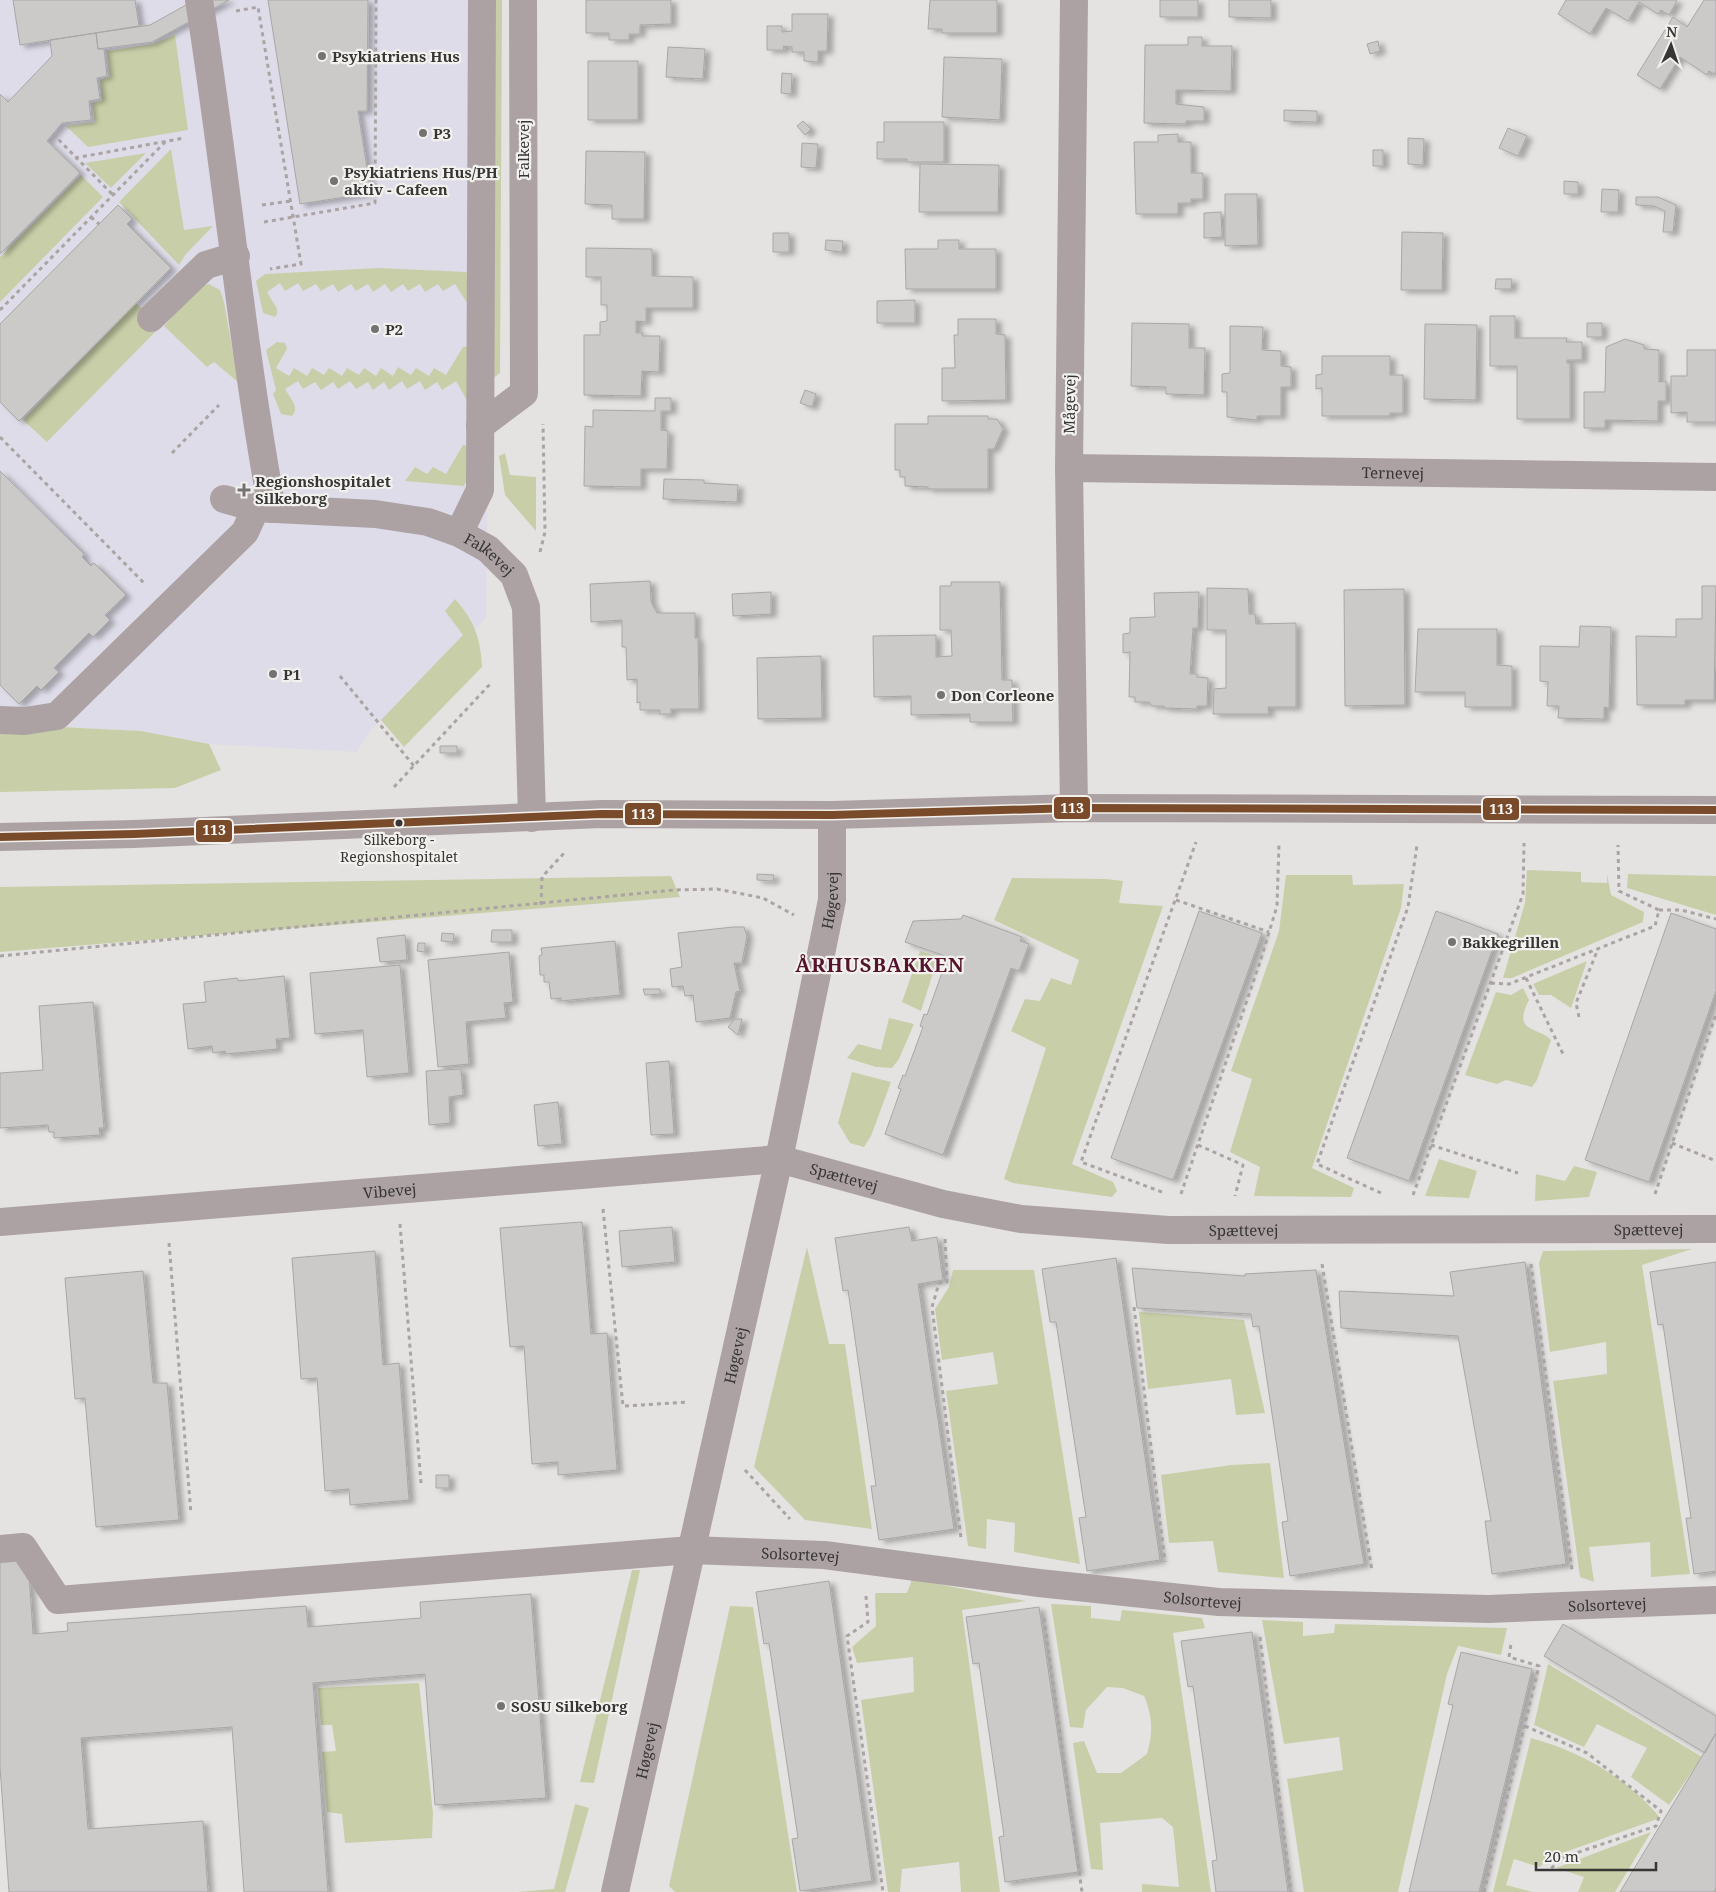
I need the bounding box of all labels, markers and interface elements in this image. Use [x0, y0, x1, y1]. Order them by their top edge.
north arrow [1646, 20, 1696, 70]
text: N [1666, 22, 1678, 41]
place label: Psykiatriens Hus [332, 46, 460, 66]
marker: Psykiatriens Hus [316, 50, 328, 62]
street label: Falkevej [513, 119, 533, 179]
place label: P3 [433, 123, 451, 143]
marker: P3 [417, 127, 429, 139]
place label: Psykiatriens Hus/PH aktiv - Cafeen [344, 162, 498, 199]
marker: Psykiatriens Hus/PH aktiv - Cafeen [328, 175, 340, 187]
place label: P2 [385, 319, 403, 339]
marker: P2 [369, 323, 381, 335]
street label: Mågevej [1058, 374, 1080, 434]
street label: Ternevej [1362, 462, 1424, 483]
place label: Regionshospitalet Silkeborg [255, 471, 391, 508]
marker: Regionshospitalet Silkeborg [237, 483, 251, 497]
street label: Falkevej [461, 528, 519, 580]
place label: P1 [283, 664, 301, 684]
marker: P1 [267, 668, 279, 680]
place label: Don Corleone [951, 685, 1054, 705]
marker: Don Corleone [935, 689, 947, 701]
line badge: 113 [1053, 796, 1091, 820]
line badge: 113 [1482, 797, 1520, 821]
text: 113 [1060, 798, 1084, 817]
text: 113 [1489, 799, 1513, 818]
line badge: 113 [624, 802, 662, 826]
text: 113 [631, 804, 655, 823]
marker: Silkeborg - Regionshospitalet [394, 818, 404, 828]
line badge: 113 [195, 819, 233, 843]
text: 113 [202, 820, 226, 839]
place label: Silkeborg - Regionshospitalet [340, 830, 458, 866]
street label: Høgevej [816, 872, 842, 931]
place label: Bakkegrillen [1462, 932, 1559, 952]
marker: Bakkegrillen [1446, 936, 1458, 948]
district label: ÅRHUSBAKKEN [795, 951, 965, 978]
street label: Spættevej [808, 1158, 880, 1196]
street label: Vibevej [362, 1178, 417, 1203]
street label: Spættevej [1614, 1219, 1683, 1239]
street label: Spættevej [1209, 1220, 1278, 1240]
street label: Høgevej [719, 1325, 751, 1386]
street label: Solsortevej [761, 1543, 841, 1567]
street label: Solsortevej [1163, 1586, 1242, 1613]
street label: Solsortevej [1568, 1593, 1647, 1616]
place label: SOSU Silkeborg [511, 1696, 628, 1716]
marker: SOSU Silkeborg [495, 1700, 507, 1712]
street label: Høgevej [631, 1720, 663, 1781]
scale bar [1536, 1840, 1656, 1872]
text: 20 m [1544, 1846, 1579, 1866]

